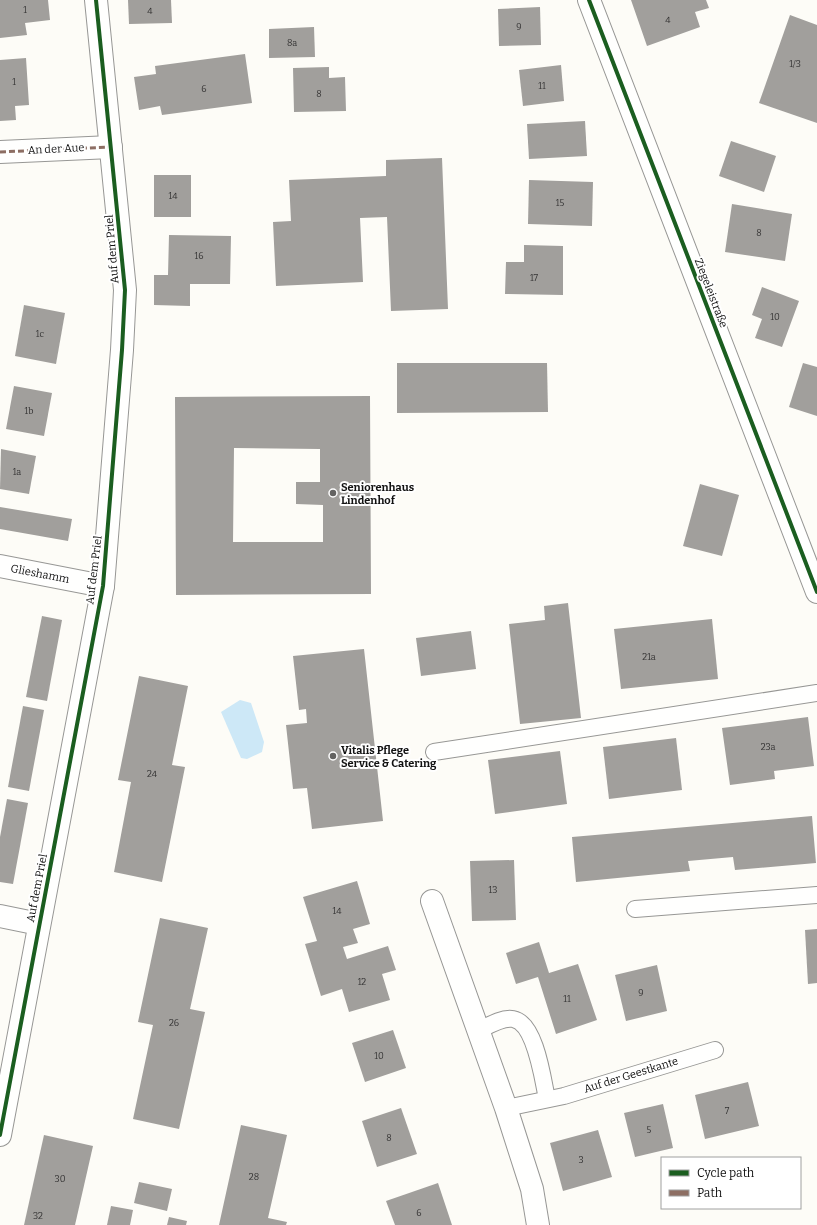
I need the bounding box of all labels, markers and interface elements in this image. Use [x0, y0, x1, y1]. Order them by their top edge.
house number: 1 [23, 5, 27, 15]
house number: 4 [147, 6, 153, 16]
house number: 4 [665, 15, 671, 25]
house number: 9 [516, 22, 522, 32]
house number: 8a [287, 38, 297, 48]
house number: 1/3 [789, 59, 801, 69]
house number: 1 [12, 77, 16, 87]
house number: 11 [538, 81, 546, 91]
house number: 6 [201, 84, 207, 94]
house number: 8 [316, 89, 322, 99]
street label: An der Aue [27, 141, 85, 157]
house number: 14 [169, 191, 178, 201]
house number: 15 [556, 198, 564, 208]
street label: Auf dem Priel [103, 214, 121, 284]
house number: 8 [756, 228, 762, 238]
house number: 16 [195, 251, 203, 261]
street label: Ziegeleistraße [692, 256, 730, 330]
house number: 17 [530, 273, 539, 283]
house number: 10 [770, 312, 780, 322]
house number: 1c [36, 329, 45, 339]
house number: 1b [25, 406, 33, 416]
house number: 1a [13, 467, 21, 477]
place label: Seniorenhaus Lindenhof [341, 481, 415, 507]
marker: Seniorenhaus Lindenhof [328, 488, 338, 498]
street label: Auf dem Priel [83, 535, 105, 605]
street label: Glieshamm [10, 562, 71, 586]
house number: 21a [642, 652, 656, 662]
house number: 23a [761, 742, 775, 752]
place label: Vitalis Pflege Service & Catering [341, 744, 437, 770]
marker: Vitalis Pflege Service & Catering [328, 751, 338, 761]
house number: 24 [147, 769, 158, 779]
street label: Auf dem Priel [24, 853, 50, 923]
house number: 13 [489, 885, 497, 895]
house number: 14 [333, 906, 342, 916]
house number: 12 [358, 977, 366, 987]
house number: 9 [638, 988, 644, 998]
house number: 11 [563, 994, 571, 1004]
house number: 26 [169, 1018, 179, 1028]
house number: 10 [374, 1051, 384, 1061]
street label: Auf der Geestkante [582, 1054, 680, 1096]
house number: 7 [725, 1106, 730, 1116]
house number: 5 [647, 1125, 652, 1135]
house number: 8 [386, 1133, 392, 1143]
house number: 3 [578, 1155, 584, 1165]
legend [661, 1157, 801, 1209]
text: Cycle path [697, 1166, 755, 1180]
house number: 28 [249, 1172, 259, 1182]
house number: 30 [55, 1174, 66, 1184]
text: Path [697, 1186, 723, 1200]
house number: 6 [416, 1208, 422, 1218]
house number: 32 [33, 1211, 43, 1221]

